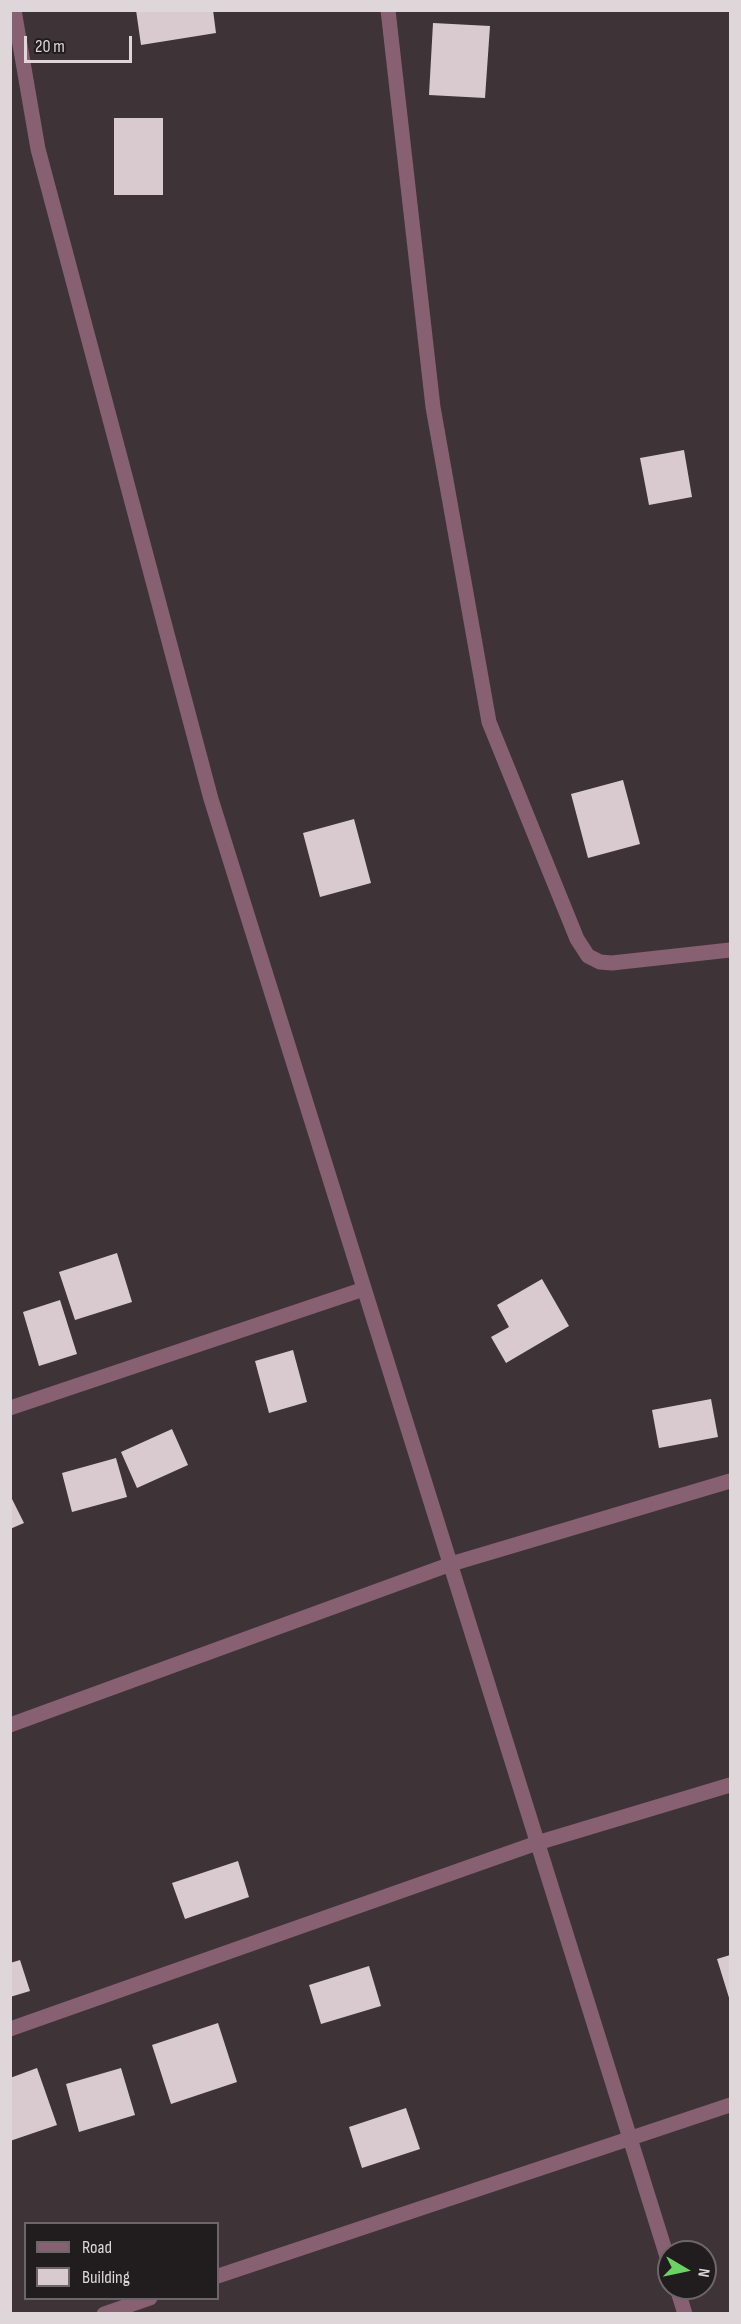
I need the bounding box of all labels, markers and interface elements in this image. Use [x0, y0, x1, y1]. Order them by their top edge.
scale bar [27, 24, 135, 62]
text: 20 m [35, 36, 65, 57]
legend [24, 2222, 219, 2300]
text: Road [82, 2237, 112, 2258]
north arrow [657, 2240, 717, 2300]
text: Building [82, 2267, 130, 2288]
text: N [693, 2267, 713, 2278]

